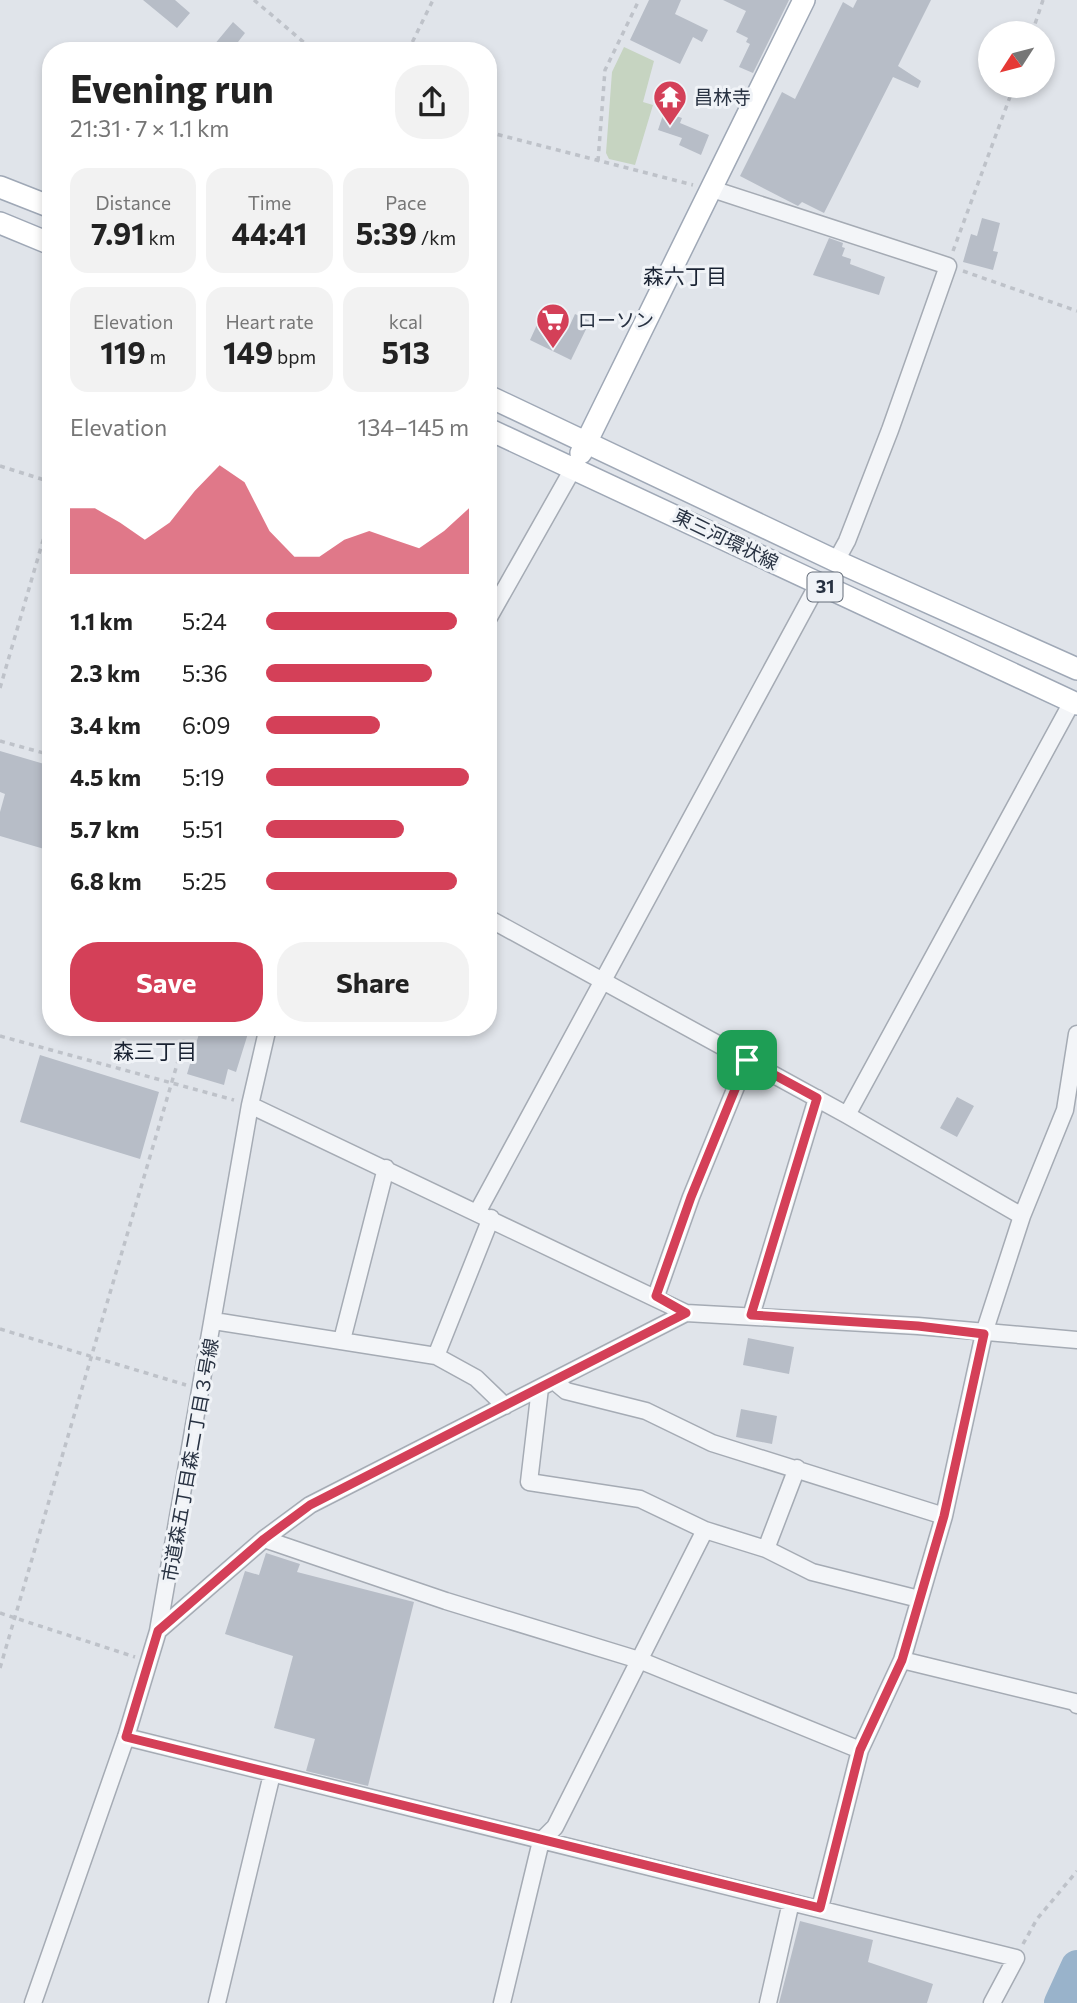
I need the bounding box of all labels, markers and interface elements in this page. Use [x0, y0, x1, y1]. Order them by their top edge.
north arrow [978, 21, 1055, 98]
map controls [978, 21, 1055, 98]
text: Evening run [70, 64, 274, 111]
button: share [395, 65, 469, 139]
temple icon: 昌林寺 [651, 78, 689, 127]
place label: 昌林寺 [694, 85, 751, 108]
text: 21:31 · 7 × 1.1 km [70, 114, 229, 142]
text: Distance [95, 191, 171, 214]
text: Time [248, 191, 291, 214]
text: Pace [385, 191, 426, 214]
text: 7.91 [91, 214, 145, 251]
text: 44:41 [232, 214, 307, 251]
text: 5:39 [356, 214, 417, 251]
text: km [145, 226, 175, 249]
text: /km [417, 226, 456, 249]
district label: 森六丁目 [643, 263, 727, 288]
supermarket icon: ローソン [534, 301, 572, 350]
place label: ローソン [578, 308, 654, 331]
text: Elevation [93, 310, 173, 333]
text: Heart rate [225, 310, 314, 333]
text: kcal [389, 310, 423, 333]
text: 119 [100, 333, 146, 370]
text: 149 [223, 333, 273, 370]
text: 513 [382, 333, 430, 370]
text: m [146, 345, 166, 368]
text: bpm [273, 345, 316, 368]
text: Elevation [70, 413, 167, 441]
text: 134–145 m [357, 413, 469, 441]
street label: 東三河環状線 [670, 503, 782, 574]
road number: 31 [808, 572, 842, 602]
text: 1.1 km [70, 607, 133, 635]
text: 5:24 [182, 607, 227, 635]
text: 2.3 km [70, 659, 140, 687]
text: 5:36 [182, 659, 228, 687]
text: 3.4 km [70, 711, 141, 739]
text: 6:09 [182, 711, 230, 739]
text: 4.5 km [70, 763, 141, 791]
text: 5:19 [182, 763, 224, 791]
text: 5.7 km [70, 815, 139, 843]
text: 5:51 [182, 815, 224, 843]
text: 6.8 km [70, 867, 142, 895]
text: 5:25 [182, 867, 227, 895]
button: Save [70, 942, 263, 1022]
button: Share [277, 942, 469, 1022]
pin [717, 1030, 777, 1090]
district label: 森三丁目 [113, 1038, 197, 1063]
icon: arrive [728, 1041, 766, 1079]
street label: 市道森五丁目森二丁目３号線 [157, 1336, 222, 1584]

